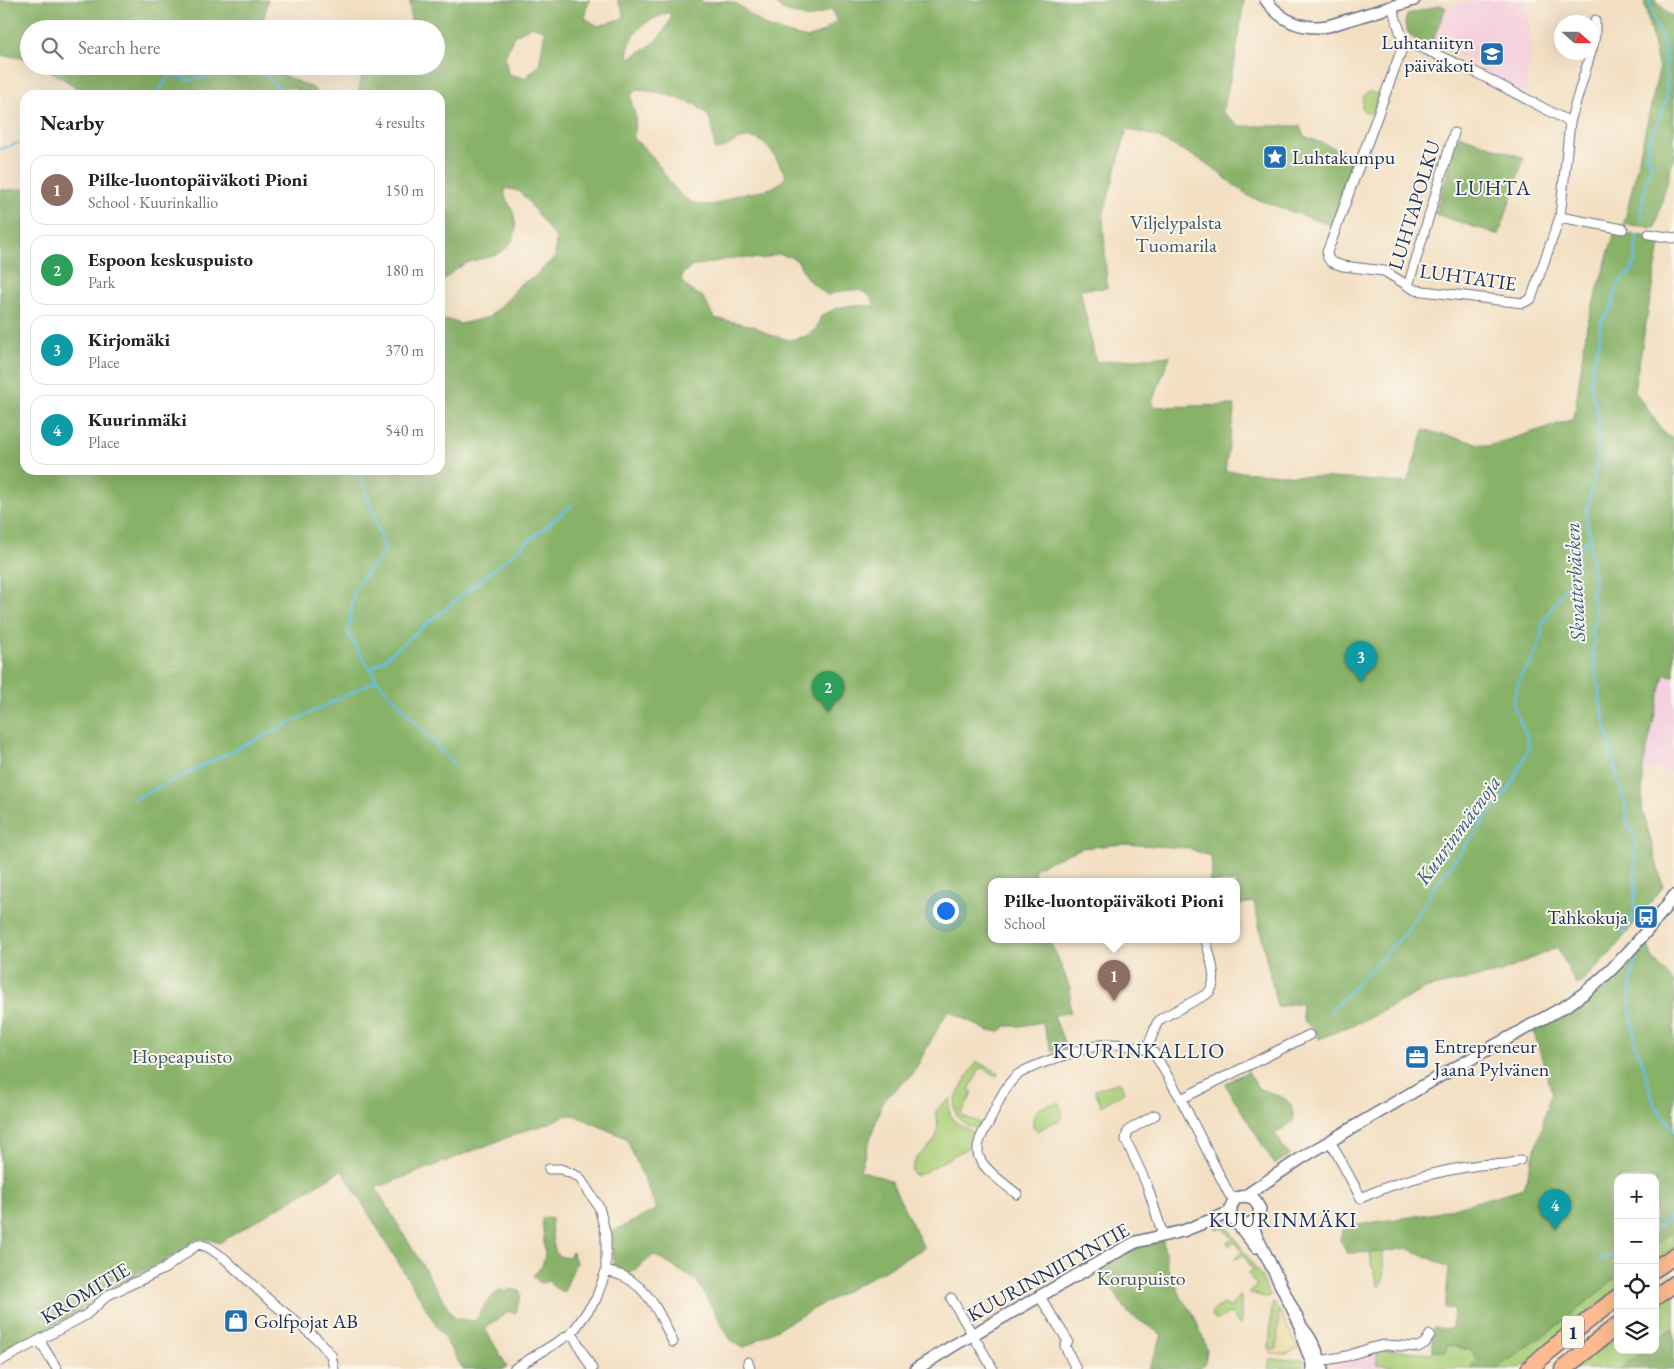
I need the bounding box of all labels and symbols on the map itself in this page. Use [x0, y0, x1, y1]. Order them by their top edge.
north arrow [1554, 15, 1599, 60]
place label: Luhtaniityn päiväkoti [1381, 29, 1474, 78]
school or university icon: Luhtaniityn päiväkoti [1479, 41, 1505, 67]
street label: LUHTAPOLKU [1382, 137, 1446, 273]
place icon: Luhtakumpu [1262, 144, 1288, 170]
place label: Luhtakumpu [1292, 144, 1396, 170]
district label: LUHTA [1455, 174, 1531, 201]
park label: Viljelypalsta Tuomarila [1130, 209, 1222, 258]
street label: LUHTATIE [1418, 257, 1518, 297]
water label: Skvatterbäcken [1558, 522, 1591, 643]
pin: 3 [1345, 641, 1377, 682]
pin: 2 [812, 671, 844, 712]
water label: Kuurinmäenoja [1408, 770, 1506, 891]
your location [933, 898, 959, 924]
place label: Tahkokuja [1547, 904, 1628, 930]
bus stop icon: Tahkokuja [1633, 904, 1659, 930]
pin: 1 [1098, 960, 1130, 1001]
place label: Entrepreneur Jaana Pylvänen [1432, 1033, 1550, 1082]
district label: KUURINKALLIO [1053, 1037, 1225, 1064]
park label: Hopeapuisto [132, 1043, 232, 1069]
office icon: Entrepreneur Jaana Pylvänen [1404, 1044, 1430, 1070]
pin: 4 [1539, 1189, 1571, 1230]
district label: KUURINMÄKI [1209, 1206, 1357, 1233]
street label: KUURINNIITYNTIE [962, 1217, 1134, 1327]
street label: KROMITIE [36, 1256, 134, 1330]
park label: Korupuisto [1096, 1265, 1186, 1291]
shop icon: Golfpojat AB [223, 1308, 249, 1334]
place label: Golfpojat AB [254, 1308, 358, 1334]
road number: 1 [1562, 1315, 1584, 1348]

